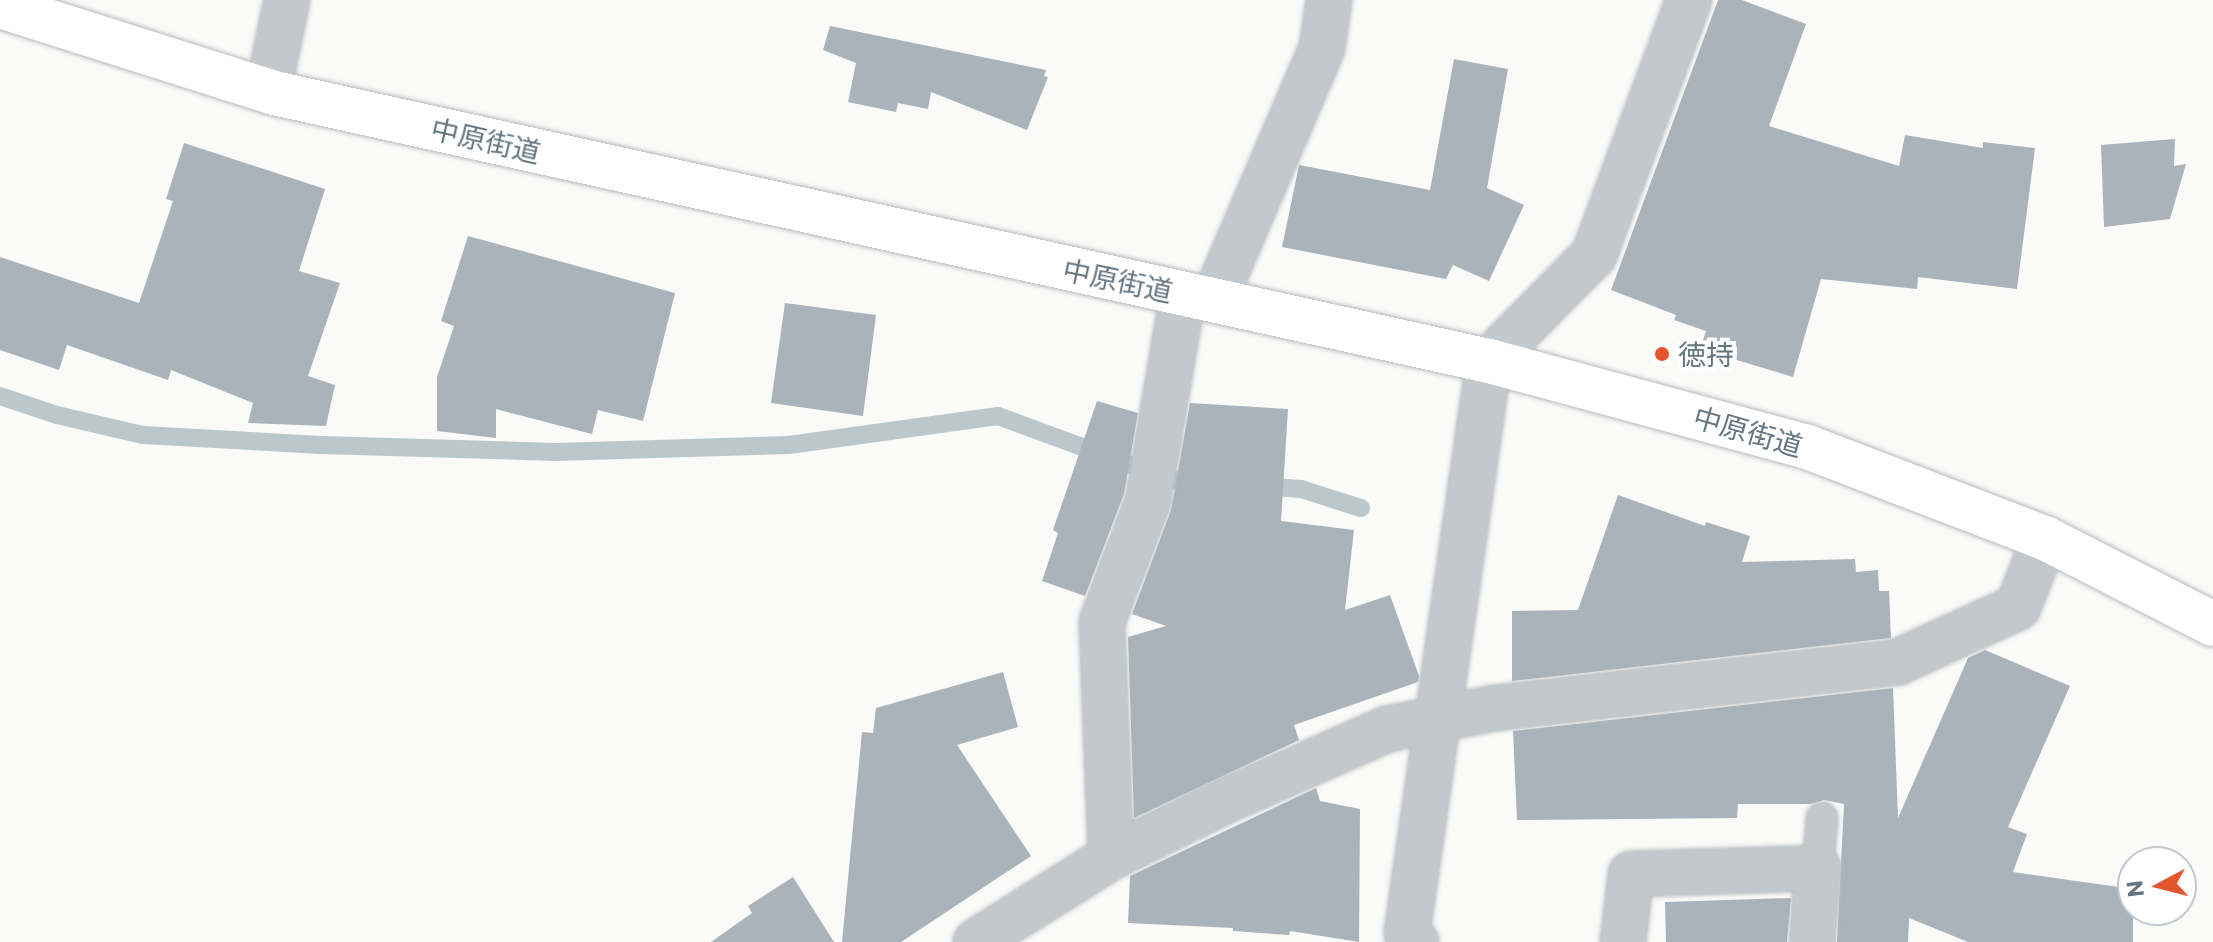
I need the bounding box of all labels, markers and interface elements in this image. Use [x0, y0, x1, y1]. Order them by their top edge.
street label: 中原街道 [428, 111, 544, 169]
street label: 中原街道 [1060, 252, 1176, 308]
place label: 徳持 [1678, 337, 1734, 371]
marker: 徳持 [1653, 345, 1671, 363]
street label: 中原街道 [1690, 399, 1806, 463]
north arrow [2117, 846, 2197, 926]
text: N [2120, 879, 2149, 899]

